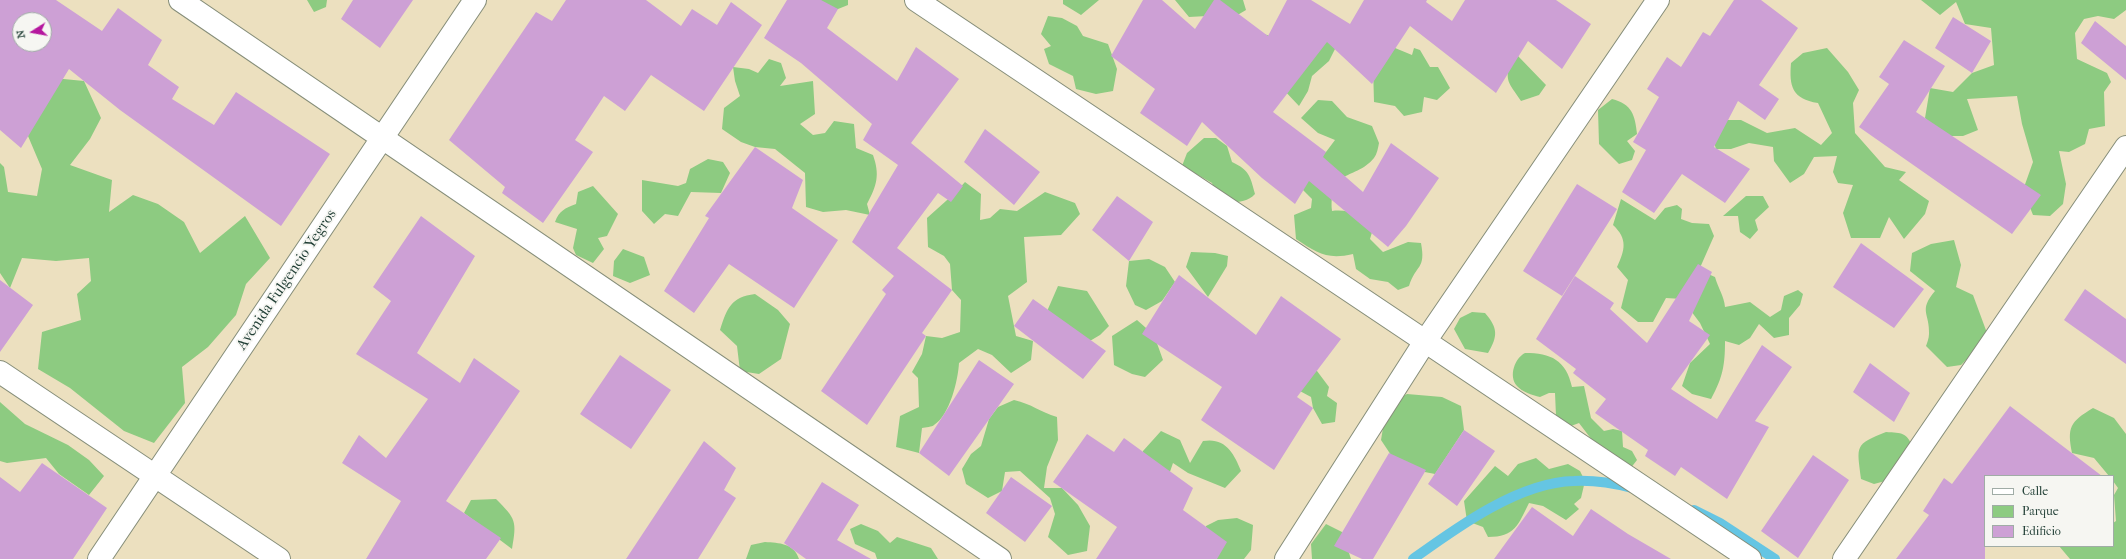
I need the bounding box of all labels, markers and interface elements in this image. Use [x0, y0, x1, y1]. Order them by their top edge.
north arrow [12, 12, 52, 52]
text: N [14, 29, 28, 40]
street label: Avenida Fulgencio Yegros [233, 206, 341, 354]
legend [1984, 475, 2114, 547]
text: Calle [2022, 484, 2048, 498]
text: Parque [2022, 504, 2059, 518]
text: Edificio [2022, 524, 2061, 538]

